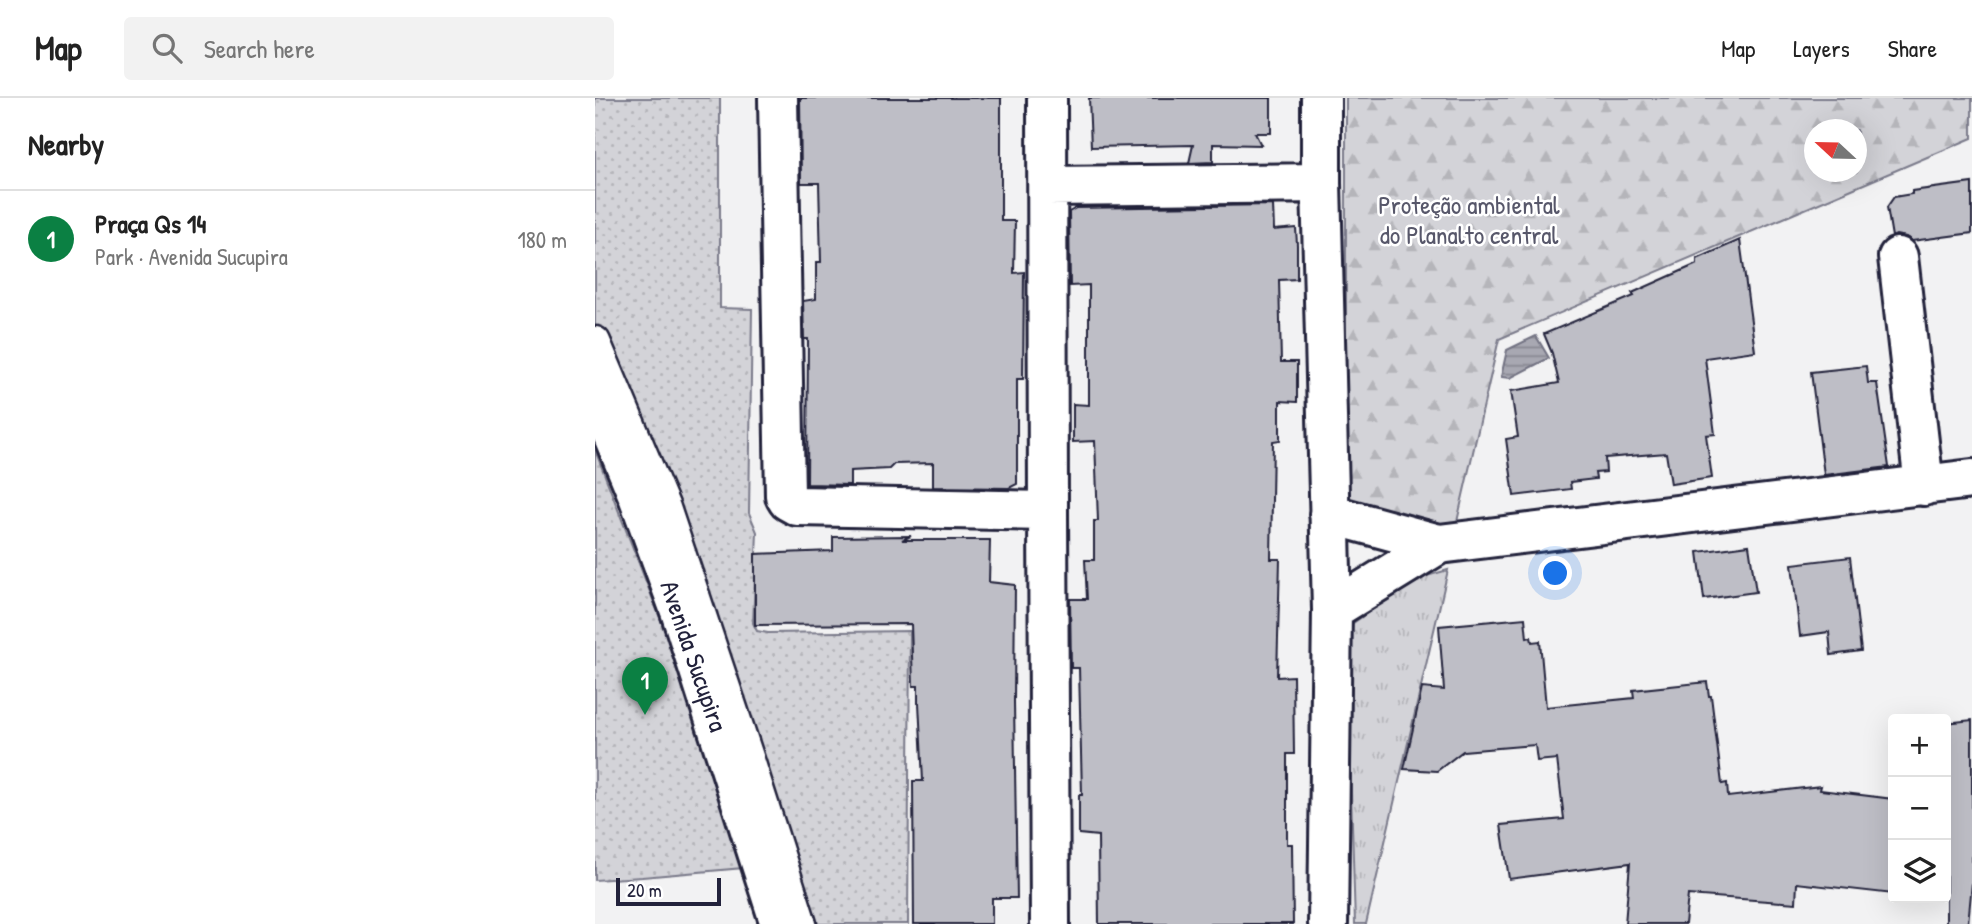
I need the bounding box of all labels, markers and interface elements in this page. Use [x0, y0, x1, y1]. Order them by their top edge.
search box [124, 17, 614, 80]
text: Map [35, 26, 82, 70]
icon: search [148, 29, 186, 67]
text: Search here [204, 31, 315, 66]
text: Map [1721, 32, 1755, 64]
text: Layers [1793, 32, 1850, 64]
text: Share [1888, 32, 1937, 64]
north arrow [1804, 119, 1867, 182]
text: Nearby [28, 124, 104, 164]
park label: Proteção ambiental do Planalto central [1378, 187, 1560, 252]
text: Praça Qs 14 [95, 206, 206, 241]
text: 1 [47, 224, 55, 255]
text: 180 m [517, 224, 567, 255]
text: Park · Avenida Sucupira [95, 241, 288, 272]
your location [1538, 556, 1572, 590]
street label: Avenida Sucupira [652, 576, 737, 736]
pin: 1 [622, 657, 668, 715]
map controls [1888, 714, 1951, 903]
button: + [1888, 714, 1951, 777]
button: − [1888, 777, 1951, 840]
button: layers [1888, 840, 1951, 903]
scale bar [616, 875, 721, 907]
text: 20 m [627, 877, 662, 903]

